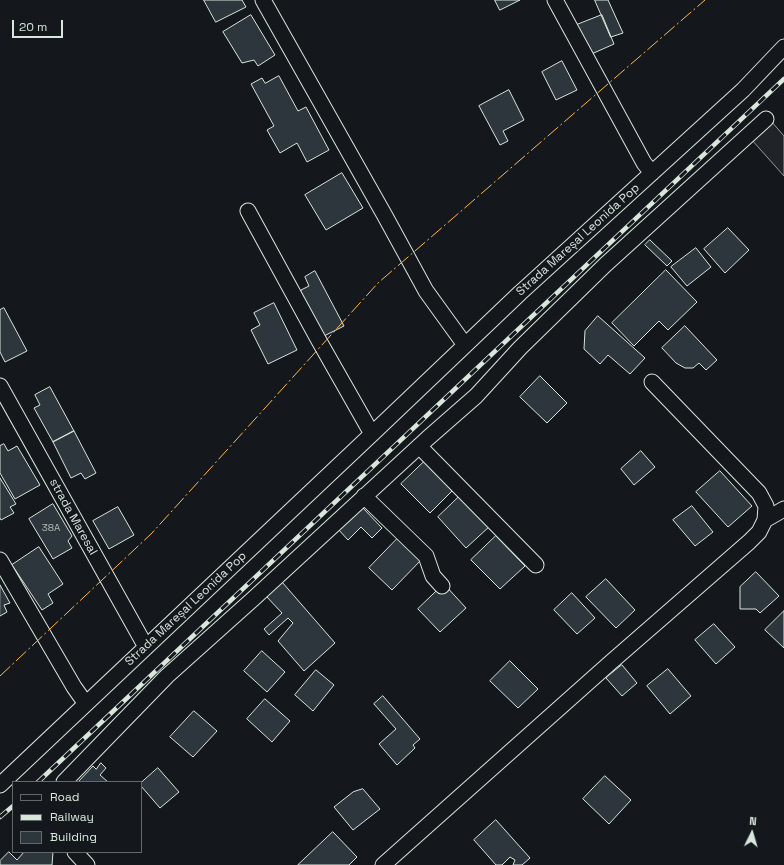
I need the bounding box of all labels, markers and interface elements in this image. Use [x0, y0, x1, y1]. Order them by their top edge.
scale bar [14, 12, 65, 38]
text: 20 m [19, 19, 47, 35]
street label: Strada Mareșal Leonida Pop [513, 181, 643, 299]
street label: strada Maresal [46, 476, 100, 558]
house number: 38A [42, 522, 60, 534]
street label: Strada Mareșal Leonida Pop [122, 549, 250, 669]
legend [12, 781, 142, 853]
text: Road [50, 789, 79, 805]
text: Railway [50, 809, 94, 825]
north arrow [732, 813, 772, 853]
text: N [749, 814, 757, 828]
text: Building [50, 829, 97, 845]

